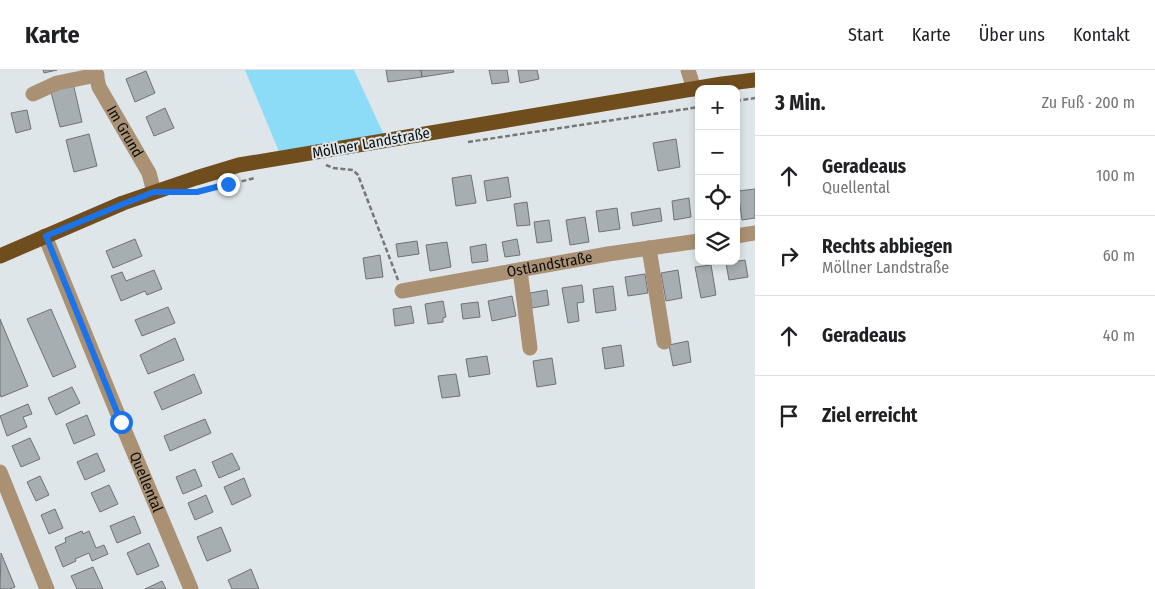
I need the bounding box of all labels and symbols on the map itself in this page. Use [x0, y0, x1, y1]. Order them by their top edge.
street label: Im Grund [103, 103, 147, 161]
street label: Möllner Landstraße [311, 124, 431, 162]
route end [217, 173, 240, 196]
street label: Ostlandstraße [505, 248, 594, 281]
route start [110, 411, 133, 434]
street label: Quellental [126, 449, 167, 515]

